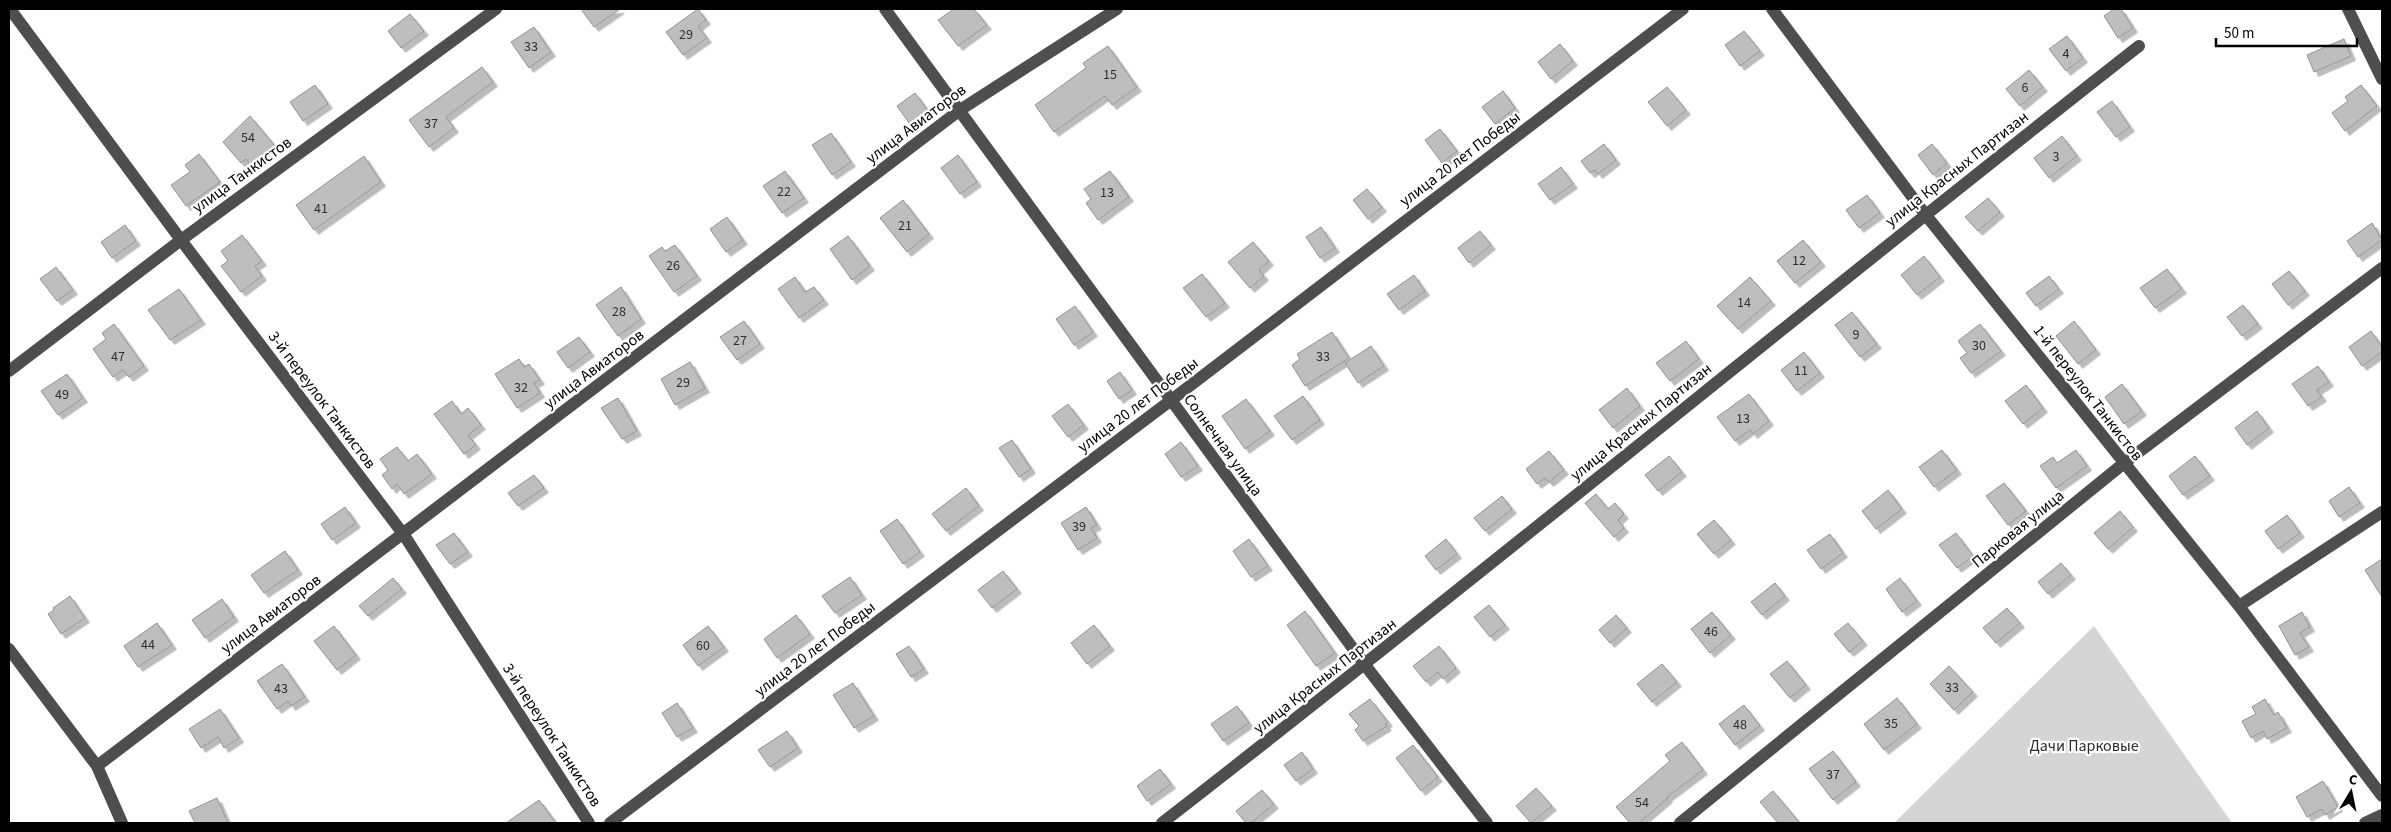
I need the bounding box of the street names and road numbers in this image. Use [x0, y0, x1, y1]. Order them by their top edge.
street label: улица Авиаторов [861, 79, 971, 169]
street label: улица 20 лет Победы [1395, 106, 1525, 212]
street label: улица Красных Партизан [1881, 106, 2033, 232]
street label: улица Танкистов [188, 132, 296, 218]
street label: 1-й переулок Танкистов [2028, 320, 2148, 466]
street label: улица Авиаторов [539, 324, 649, 414]
street label: 3-й переулок Танкистов [263, 327, 381, 473]
street label: улица 20 лет Победы [1073, 352, 1203, 458]
street label: улица Красных Партизан [1566, 358, 1716, 486]
street label: Солнечная улица [1178, 389, 1268, 501]
street label: Парковая улица [1967, 485, 2069, 573]
street label: улица Авиаторов [216, 569, 326, 659]
street label: улица 20 лет Победы [750, 596, 880, 702]
street label: улица Красных Партизан [1249, 613, 1401, 739]
street label: 3-й переулок Танкистов [497, 659, 607, 811]

